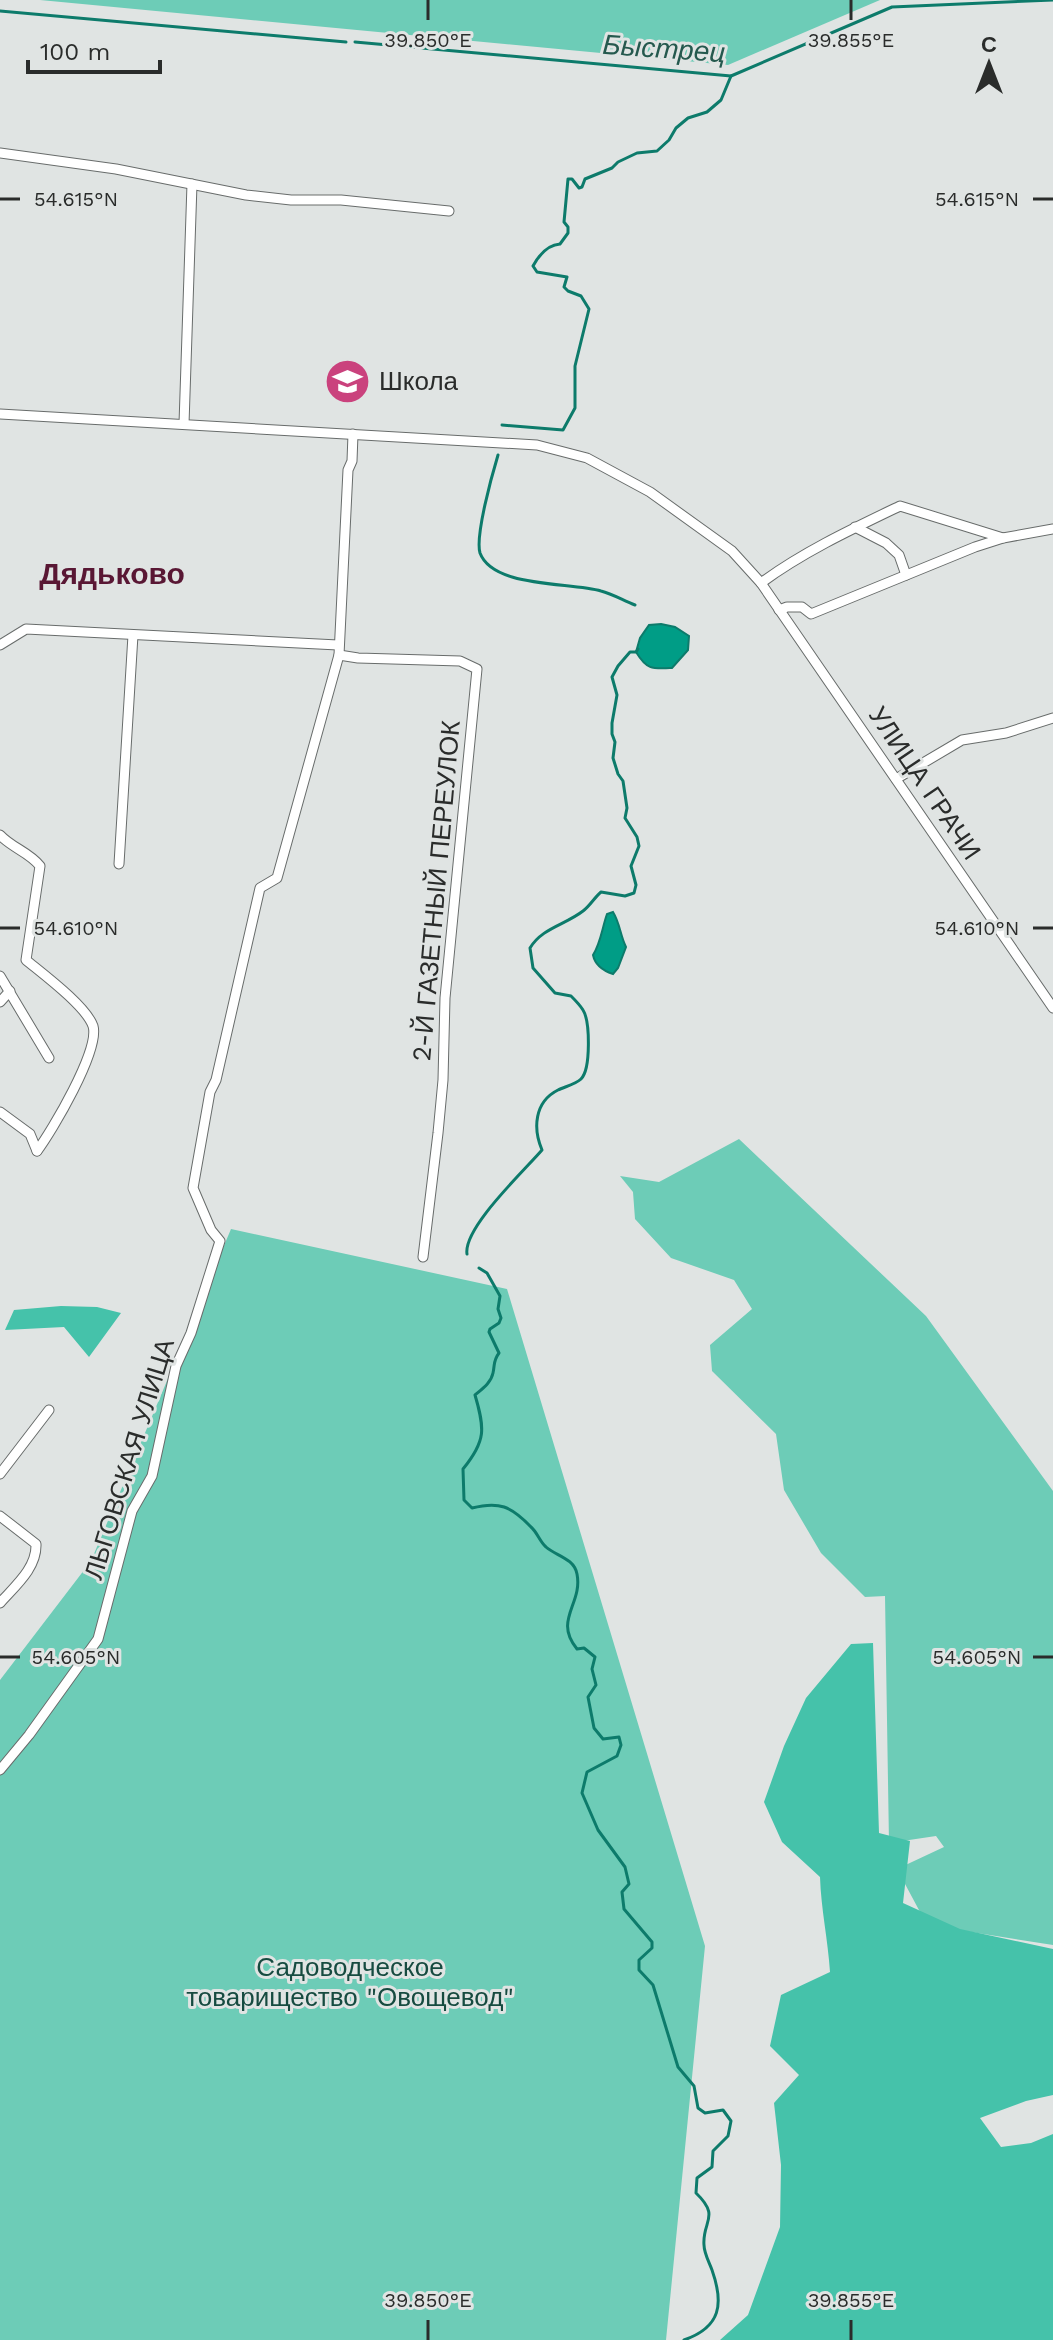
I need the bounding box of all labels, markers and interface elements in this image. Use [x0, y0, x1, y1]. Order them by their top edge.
scale bar [28, 24, 160, 74]
north arrow [949, 24, 1029, 104]
text: 39.850°E [384, 28, 472, 52]
water label: Быстрец [601, 28, 726, 69]
text: 39.855°E [808, 28, 894, 52]
text: С [981, 32, 997, 57]
text: 100 m [40, 38, 110, 66]
text: 54.615°N [34, 187, 118, 211]
text: 54.615°N [935, 187, 1019, 211]
school or university icon: Школа [324, 357, 372, 405]
place label: Школа [379, 366, 459, 396]
district label: Дядьково [39, 556, 185, 591]
street label: УЛИЦА ГРАЧИ [863, 701, 987, 865]
street label: 2-Й ГАЗЕТНЫЙ ПЕРЕУЛОК [406, 719, 466, 1063]
text: 54.610°N [34, 916, 118, 940]
text: 54.610°N [935, 916, 1019, 940]
street label: ЛЬГОВСКАЯ УЛИЦА [78, 1334, 180, 1583]
text: 54.605°N [32, 1645, 120, 1669]
text: 54.605°N [933, 1645, 1021, 1669]
park label: Садоводческое товарищество "Овощевод" [186, 1952, 514, 2012]
text: 39.850°E [384, 2288, 472, 2312]
text: 39.855°E [808, 2288, 894, 2312]

